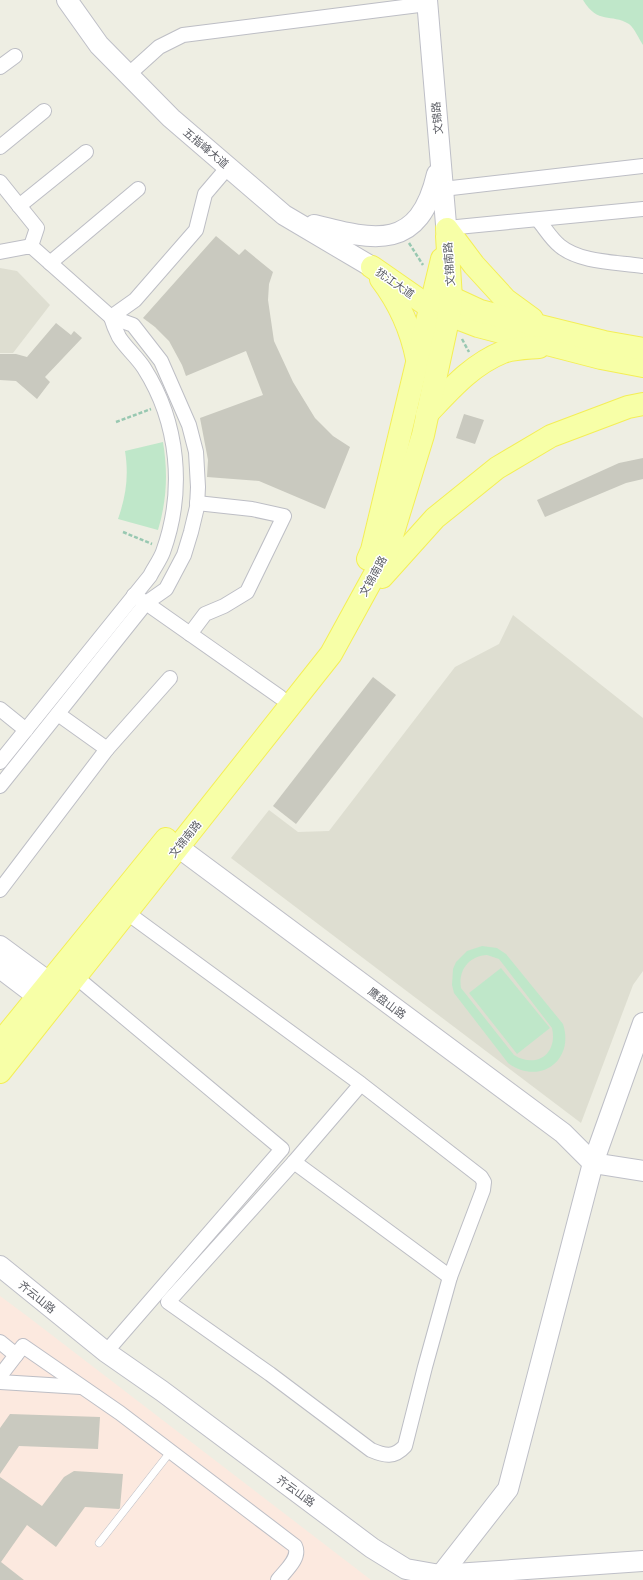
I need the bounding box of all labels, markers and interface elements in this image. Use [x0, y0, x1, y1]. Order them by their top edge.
street label: 文锦路 [429, 101, 445, 135]
street label: 五指峰大道 [180, 125, 232, 171]
street label: 文锦南路 [440, 242, 458, 286]
street label: 犹江大道 [373, 265, 417, 301]
street label: 文锦南路 [356, 553, 390, 599]
street label: 文锦南路 [166, 817, 204, 861]
street label: 鹰盘山路 [365, 984, 409, 1022]
street label: 齐云山路 [15, 1278, 59, 1316]
street label: 齐云山路 [274, 1472, 318, 1510]

